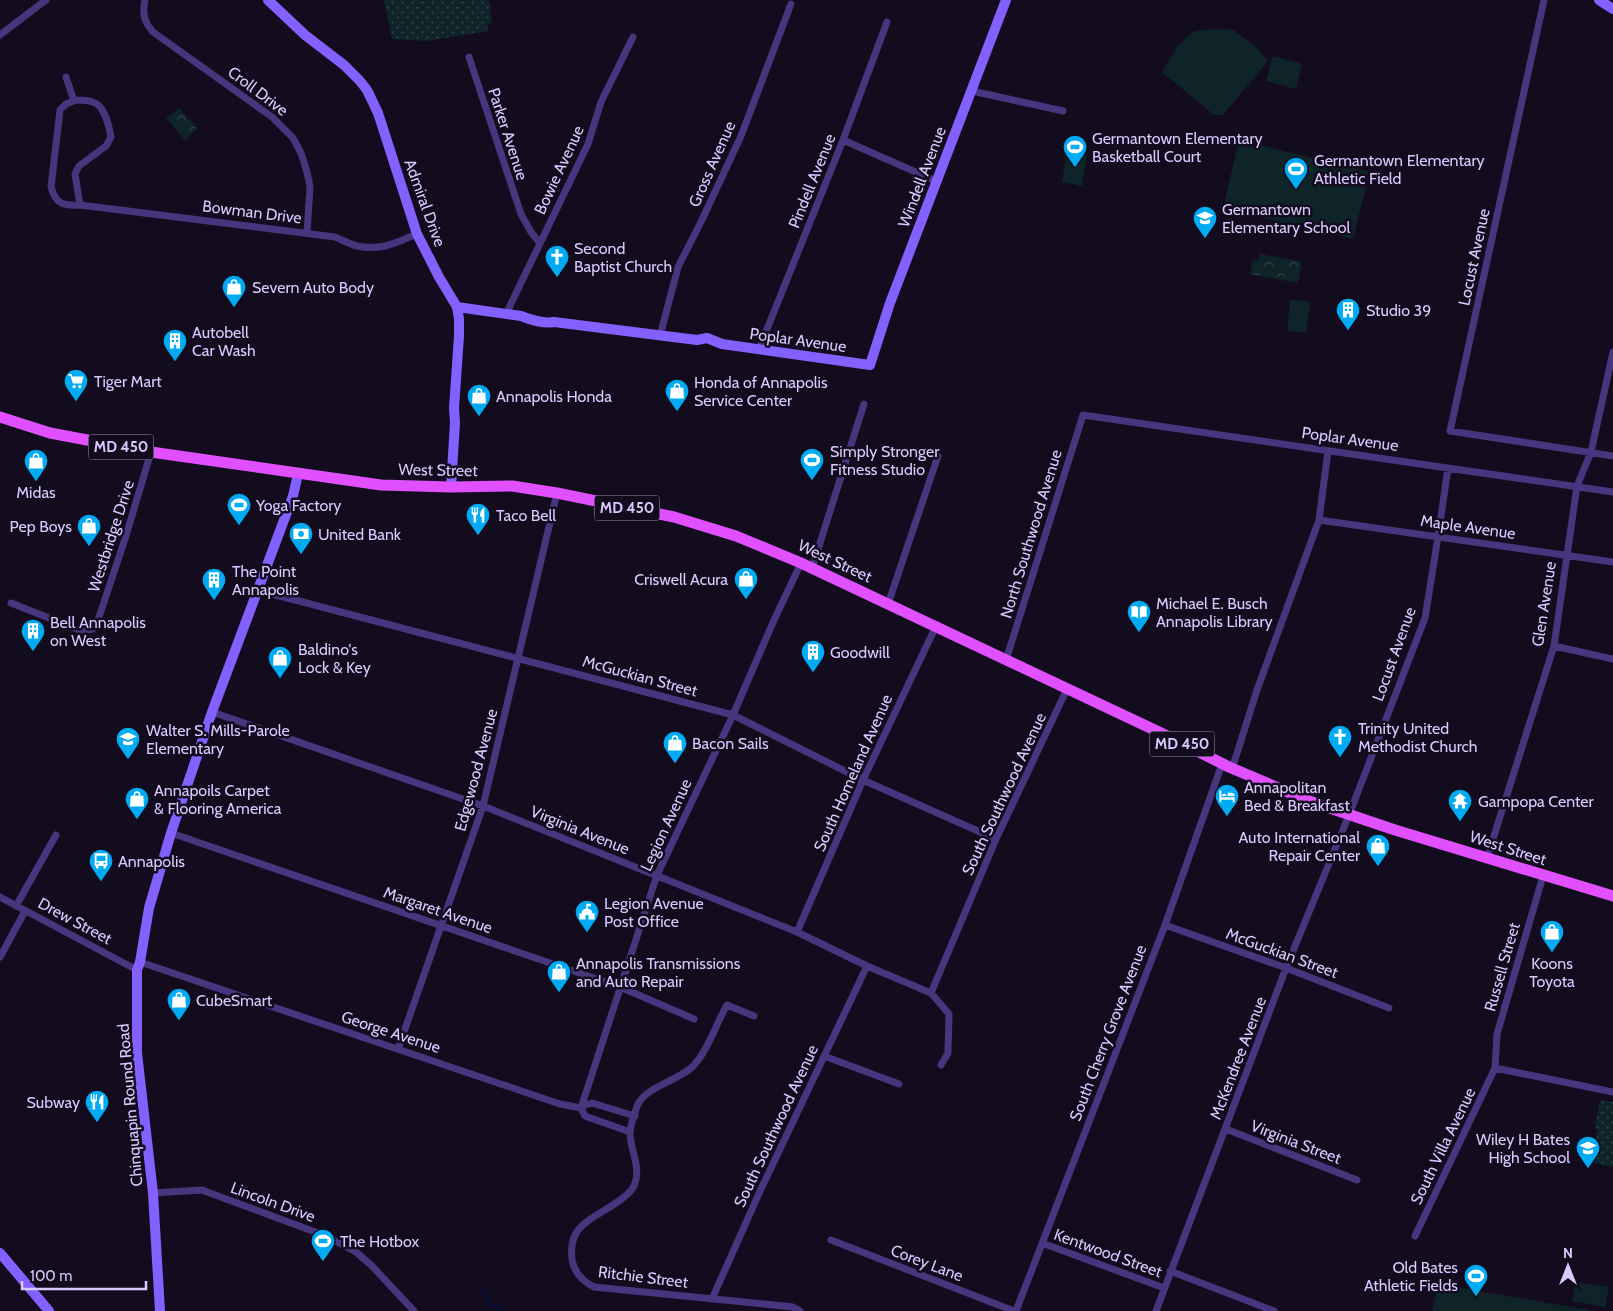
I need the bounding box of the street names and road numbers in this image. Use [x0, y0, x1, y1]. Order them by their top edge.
street label: Croll Drive [224, 62, 292, 120]
street label: Parker Avenue [484, 85, 532, 183]
street label: Gross Avenue [685, 118, 739, 210]
street label: Bowie Avenue [530, 123, 588, 217]
street label: Windell Avenue [894, 124, 950, 230]
street label: Pindell Avenue [784, 131, 840, 231]
street label: Admiral Drive [400, 157, 450, 249]
street label: Bowman Drive [201, 196, 303, 228]
street label: Locust Avenue [1454, 207, 1494, 307]
street label: Poplar Avenue [748, 324, 848, 356]
street label: Poplar Avenue [1300, 423, 1400, 455]
road number: MD 450 [88, 434, 154, 460]
street label: North Southwood Avenue [996, 447, 1066, 621]
street label: West Street [398, 460, 478, 480]
street label: Westbridge Drive [84, 478, 138, 594]
road number: MD 450 [594, 496, 660, 520]
street label: Maple Avenue [1419, 511, 1517, 543]
street label: West Street [795, 536, 876, 587]
street label: Glen Avenue [1528, 560, 1560, 648]
street label: Locust Avenue [1368, 604, 1420, 704]
street label: McGuckian Street [581, 652, 700, 701]
street label: South Homeland Avenue [810, 692, 896, 854]
street label: Edgewood Avenue [451, 707, 501, 833]
street label: South Southwood Avenue [958, 710, 1050, 878]
road number: MD 450 [1150, 732, 1214, 756]
street label: Legion Avenue [636, 776, 696, 874]
street label: Virginia Avenue [528, 802, 632, 858]
street label: West Street [1467, 827, 1549, 869]
street label: Margaret Avenue [381, 882, 495, 938]
street label: Drew Street [35, 894, 116, 949]
street label: Russell Street [1480, 920, 1524, 1014]
street label: McGuckian Street [1223, 924, 1341, 982]
street label: South Cherry Grove Avenue [1066, 942, 1150, 1124]
street label: McKendree Avenue [1206, 994, 1270, 1122]
street label: George Avenue [339, 1007, 443, 1057]
street label: Chinquapin Round Road [113, 1023, 147, 1187]
street label: South Southwood Avenue [730, 1042, 822, 1210]
street label: South Villa Avenue [1406, 1084, 1480, 1208]
street label: Virginia Street [1248, 1116, 1344, 1168]
street label: Lincoln Drive [228, 1178, 318, 1226]
street label: Kentwood Street [1051, 1225, 1165, 1282]
street label: Corey Lane [888, 1241, 966, 1285]
street label: Ritchie Street [597, 1262, 690, 1292]

